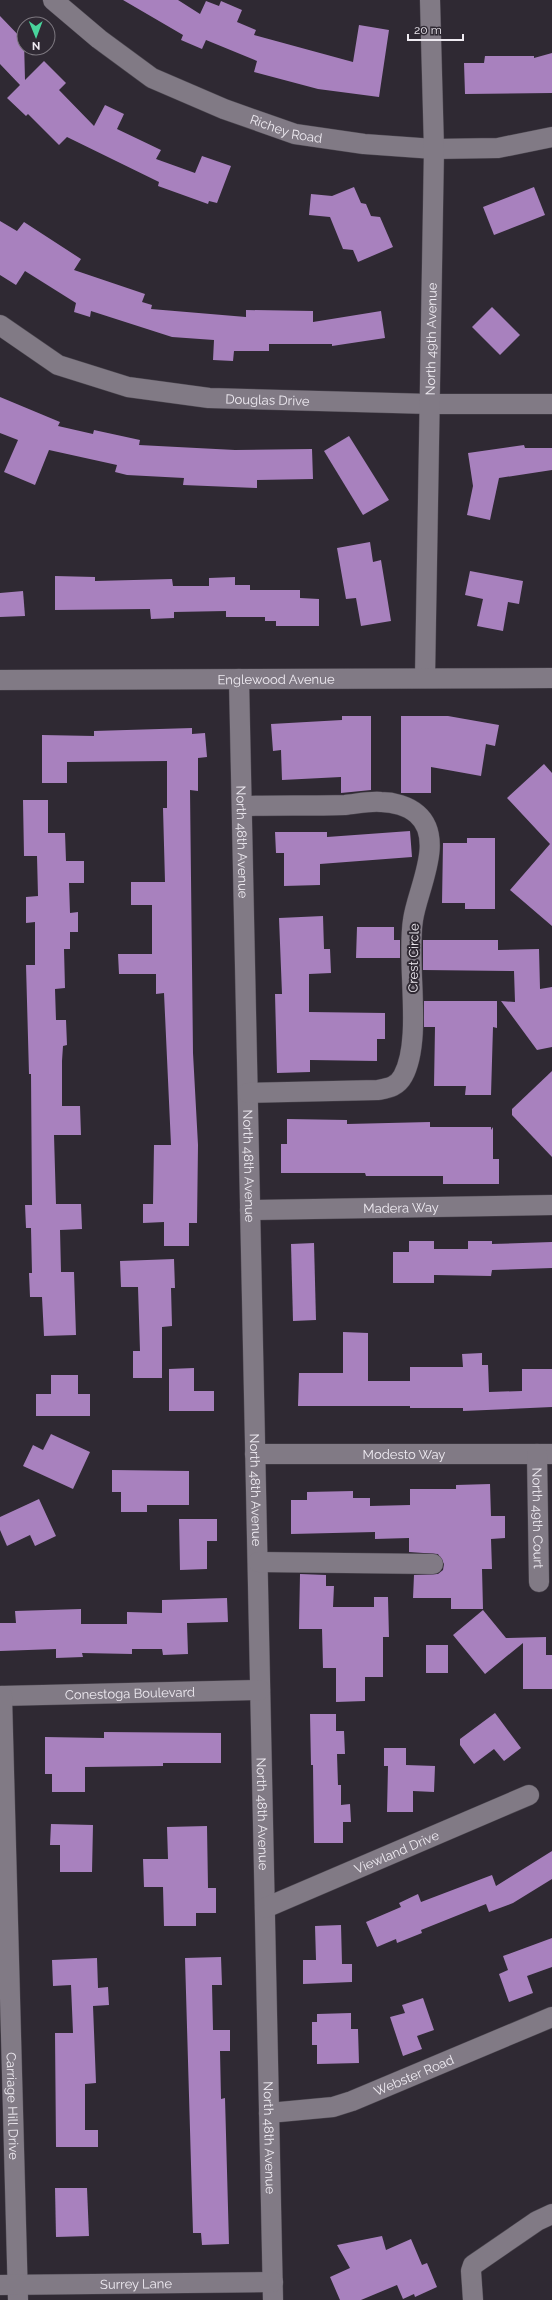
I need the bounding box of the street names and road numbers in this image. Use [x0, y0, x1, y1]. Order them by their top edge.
street label: Richey Road [248, 112, 323, 146]
street label: North 49th Avenue [423, 282, 440, 396]
street label: Douglas Drive [225, 391, 310, 409]
street label: Englewood Avenue [217, 672, 335, 687]
street label: North 48th Avenue [233, 785, 251, 899]
street label: Crest Circle [405, 923, 422, 993]
street label: North 48th Avenue [240, 1109, 257, 1223]
street label: Madera Way [363, 1200, 439, 1216]
street label: North 48th Avenue [247, 1433, 264, 1547]
street label: Modesto Way [363, 1447, 445, 1462]
street label: North 49th Court [529, 1467, 546, 1569]
street label: Conestoga Boulevard [65, 1685, 195, 1703]
street label: North 48th Avenue [254, 1757, 271, 1871]
street label: Viewland Drive [352, 1827, 442, 1877]
street label: Carriage Hill Drive [3, 2052, 21, 2160]
street label: Webster Road [372, 2052, 456, 2099]
street label: North 48th Avenue [260, 2081, 278, 2195]
street label: Surrey Lane [100, 2276, 172, 2292]

